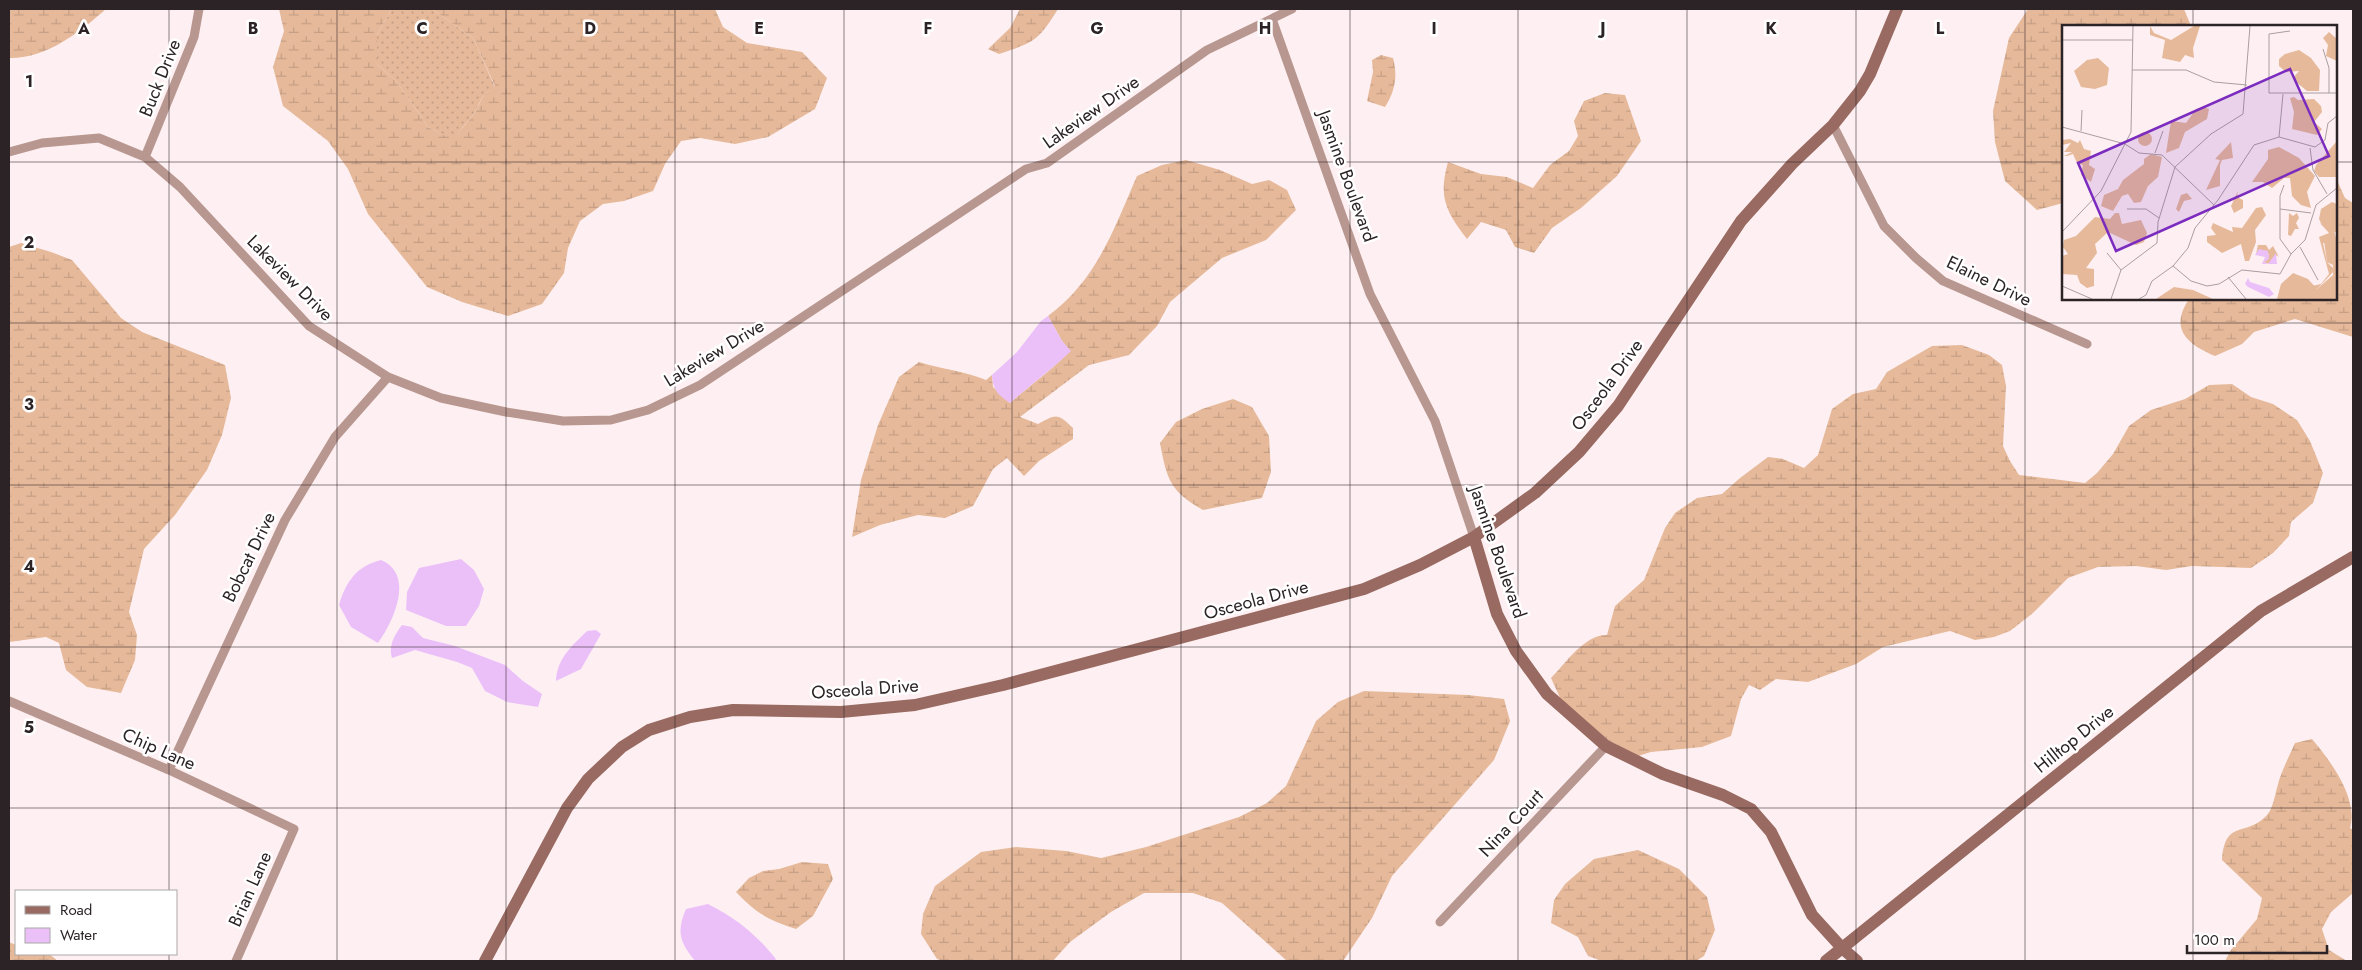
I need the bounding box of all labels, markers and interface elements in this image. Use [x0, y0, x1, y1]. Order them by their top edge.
text: A [77, 17, 90, 40]
text: B [248, 17, 258, 40]
text: C [416, 17, 428, 40]
text: D [584, 17, 596, 40]
text: E [754, 17, 764, 40]
text: F [924, 17, 932, 40]
text: G [1090, 17, 1104, 40]
text: H [1259, 17, 1271, 40]
text: I [1431, 17, 1437, 40]
text: J [1597, 17, 1606, 40]
text: K [1765, 17, 1777, 40]
text: L [1936, 17, 1945, 40]
inset map [2062, 25, 2337, 300]
street label: Buck Drive [133, 35, 187, 121]
street label: Lakeview Drive [1037, 69, 1145, 155]
text: 1 [25, 70, 33, 93]
street label: Jasmine Boulevard [1310, 105, 1383, 246]
street label: Lakeview Drive [241, 229, 339, 327]
text: 2 [24, 231, 34, 254]
street label: Elaine Drive [1942, 249, 2036, 313]
street label: Lakeview Drive [659, 313, 769, 393]
street label: Osceola Drive [1565, 334, 1649, 436]
text: 3 [24, 393, 34, 416]
street label: Jasmine Boulevard [1463, 480, 1533, 622]
street label: Bobcat Drive [216, 508, 282, 606]
text: 4 [23, 555, 35, 578]
street label: Osceola Drive [1201, 574, 1311, 626]
street label: Osceola Drive [811, 672, 919, 706]
street label: Hilltop Drive [2029, 699, 2119, 779]
text: 5 [24, 716, 34, 739]
street label: Chip Lane [118, 721, 200, 777]
street label: Nina Court [1473, 783, 1550, 863]
street label: Brian Lane [222, 847, 278, 931]
legend [15, 890, 178, 955]
text: Road [60, 899, 92, 921]
scale bar [2187, 922, 2327, 954]
text: Water [60, 924, 98, 946]
text: 100 m [2194, 929, 2235, 951]

